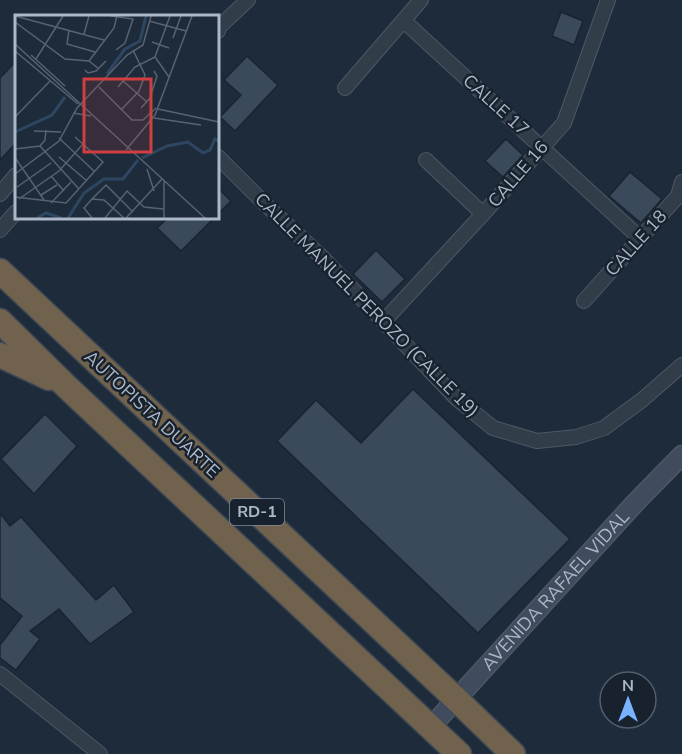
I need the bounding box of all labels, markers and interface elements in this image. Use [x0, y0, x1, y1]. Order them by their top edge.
inset map [15, 15, 219, 219]
street label: CALLE 17 [458, 69, 534, 141]
street label: CALLE 16 [482, 135, 554, 213]
street label: CALLE MANUEL PEROZO (CALLE 19) [250, 188, 484, 422]
street label: CALLE 18 [600, 205, 672, 281]
street label: AUTOPISTA DUARTE [79, 345, 225, 483]
road number: RD-1 [230, 499, 284, 525]
street label: AVENIDA RAFAEL VIDAL [476, 505, 635, 676]
north arrow [598, 670, 658, 730]
text: N [622, 675, 634, 697]

